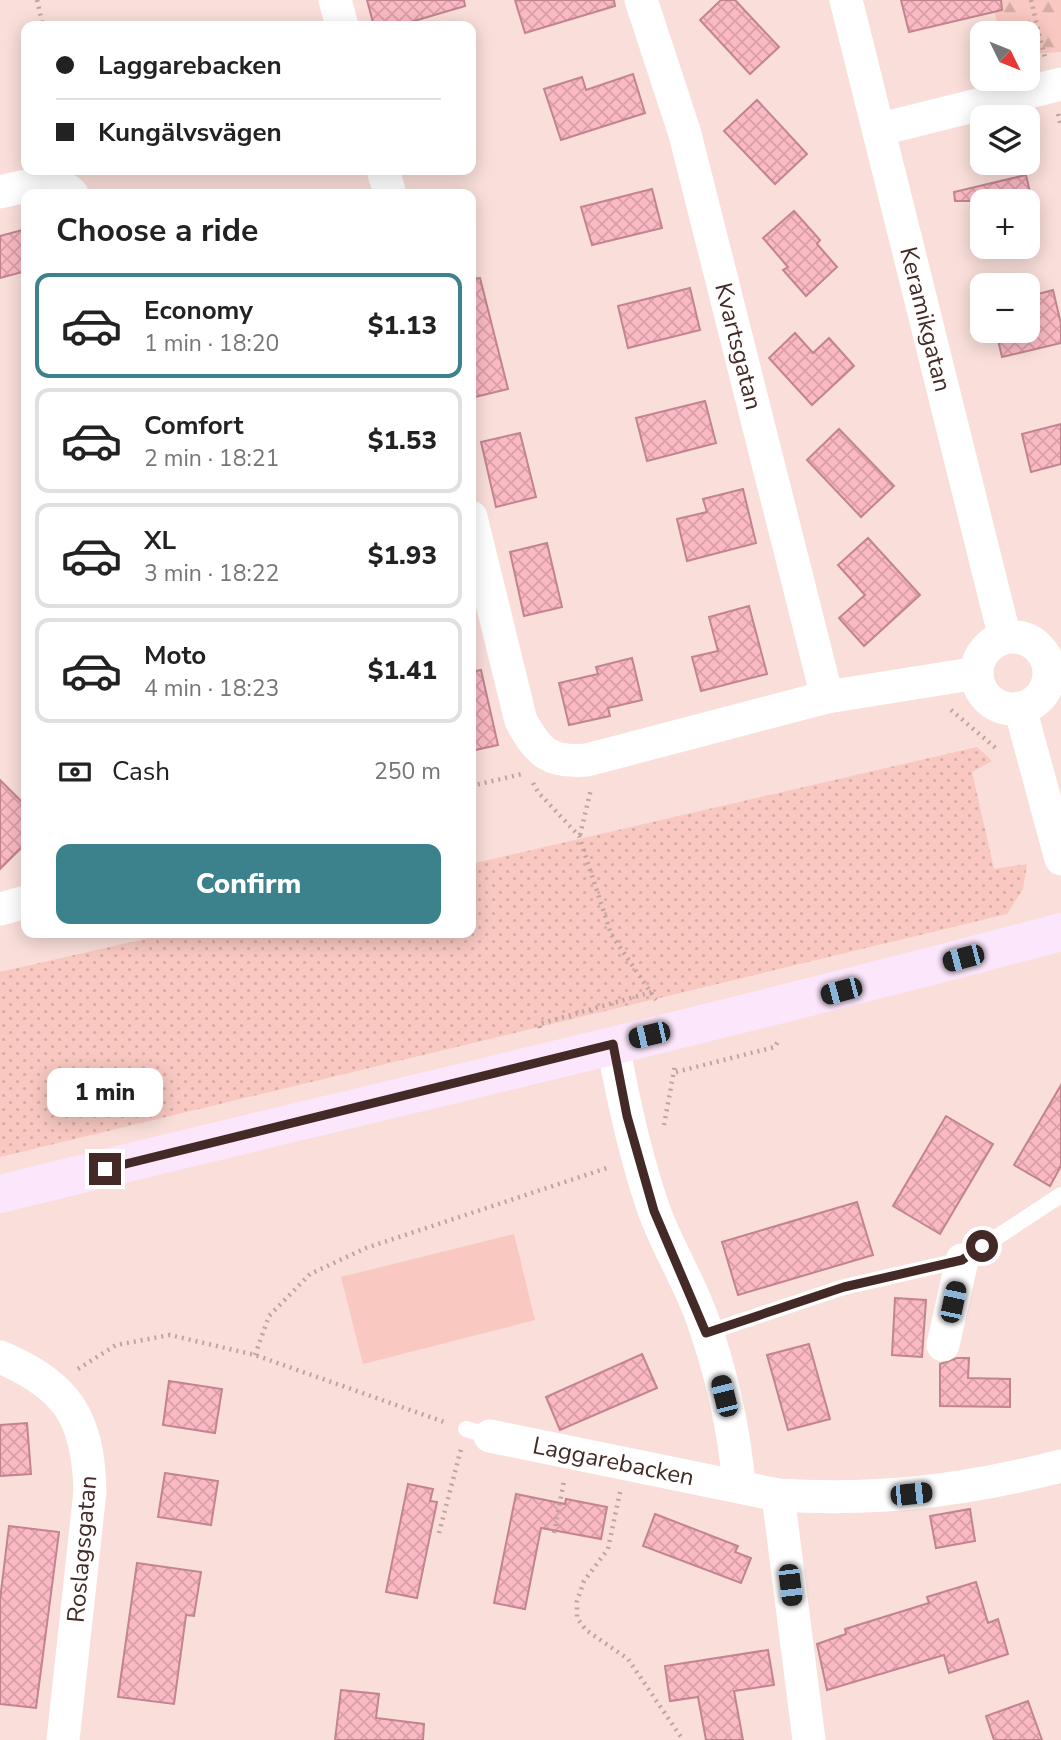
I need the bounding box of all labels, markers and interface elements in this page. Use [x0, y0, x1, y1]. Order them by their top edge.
north arrow [970, 21, 1040, 91]
map controls [970, 21, 1040, 343]
text: Laggarebacken [98, 48, 282, 83]
button: layers [970, 105, 1040, 175]
text: Kungälvsvägen [98, 115, 282, 150]
button: + [970, 189, 1040, 259]
text: Choose a ride [56, 209, 258, 252]
street label: Keramikgatan [892, 243, 959, 395]
button: − [970, 273, 1040, 343]
street label: Kvartsgatan [707, 279, 770, 413]
text: Economy [144, 293, 253, 328]
icon: car [60, 294, 123, 357]
text: $1.13 [368, 308, 437, 343]
text: 1 min · 18:20 [144, 328, 279, 359]
text: Comfort [144, 408, 244, 443]
icon: car [60, 409, 123, 472]
text: $1.53 [368, 423, 437, 458]
text: 2 min · 18:21 [144, 443, 279, 474]
text: XL [144, 523, 176, 558]
icon: car [60, 524, 123, 587]
text: $1.93 [368, 538, 437, 573]
text: 3 min · 18:22 [144, 558, 279, 589]
text: Moto [144, 638, 206, 673]
icon: car [60, 639, 123, 702]
text: $1.41 [368, 653, 437, 688]
text: 4 min · 18:23 [144, 673, 279, 704]
icon: cash [56, 753, 94, 791]
text: Cash [112, 754, 170, 789]
text: 250 m [374, 756, 441, 787]
button: Confirm [56, 844, 441, 924]
car [940, 942, 987, 974]
car [818, 975, 865, 1007]
car [627, 1020, 672, 1050]
callout: 1 min [47, 1068, 163, 1116]
text: 1 min [75, 1077, 135, 1108]
route end [89, 1153, 121, 1185]
route start [966, 1230, 998, 1262]
car [939, 1279, 968, 1325]
car [709, 1373, 740, 1419]
street label: Laggarebacken [530, 1429, 697, 1493]
street label: Roslagsgatan [60, 1474, 104, 1624]
car [890, 1481, 933, 1507]
car [778, 1563, 803, 1607]

